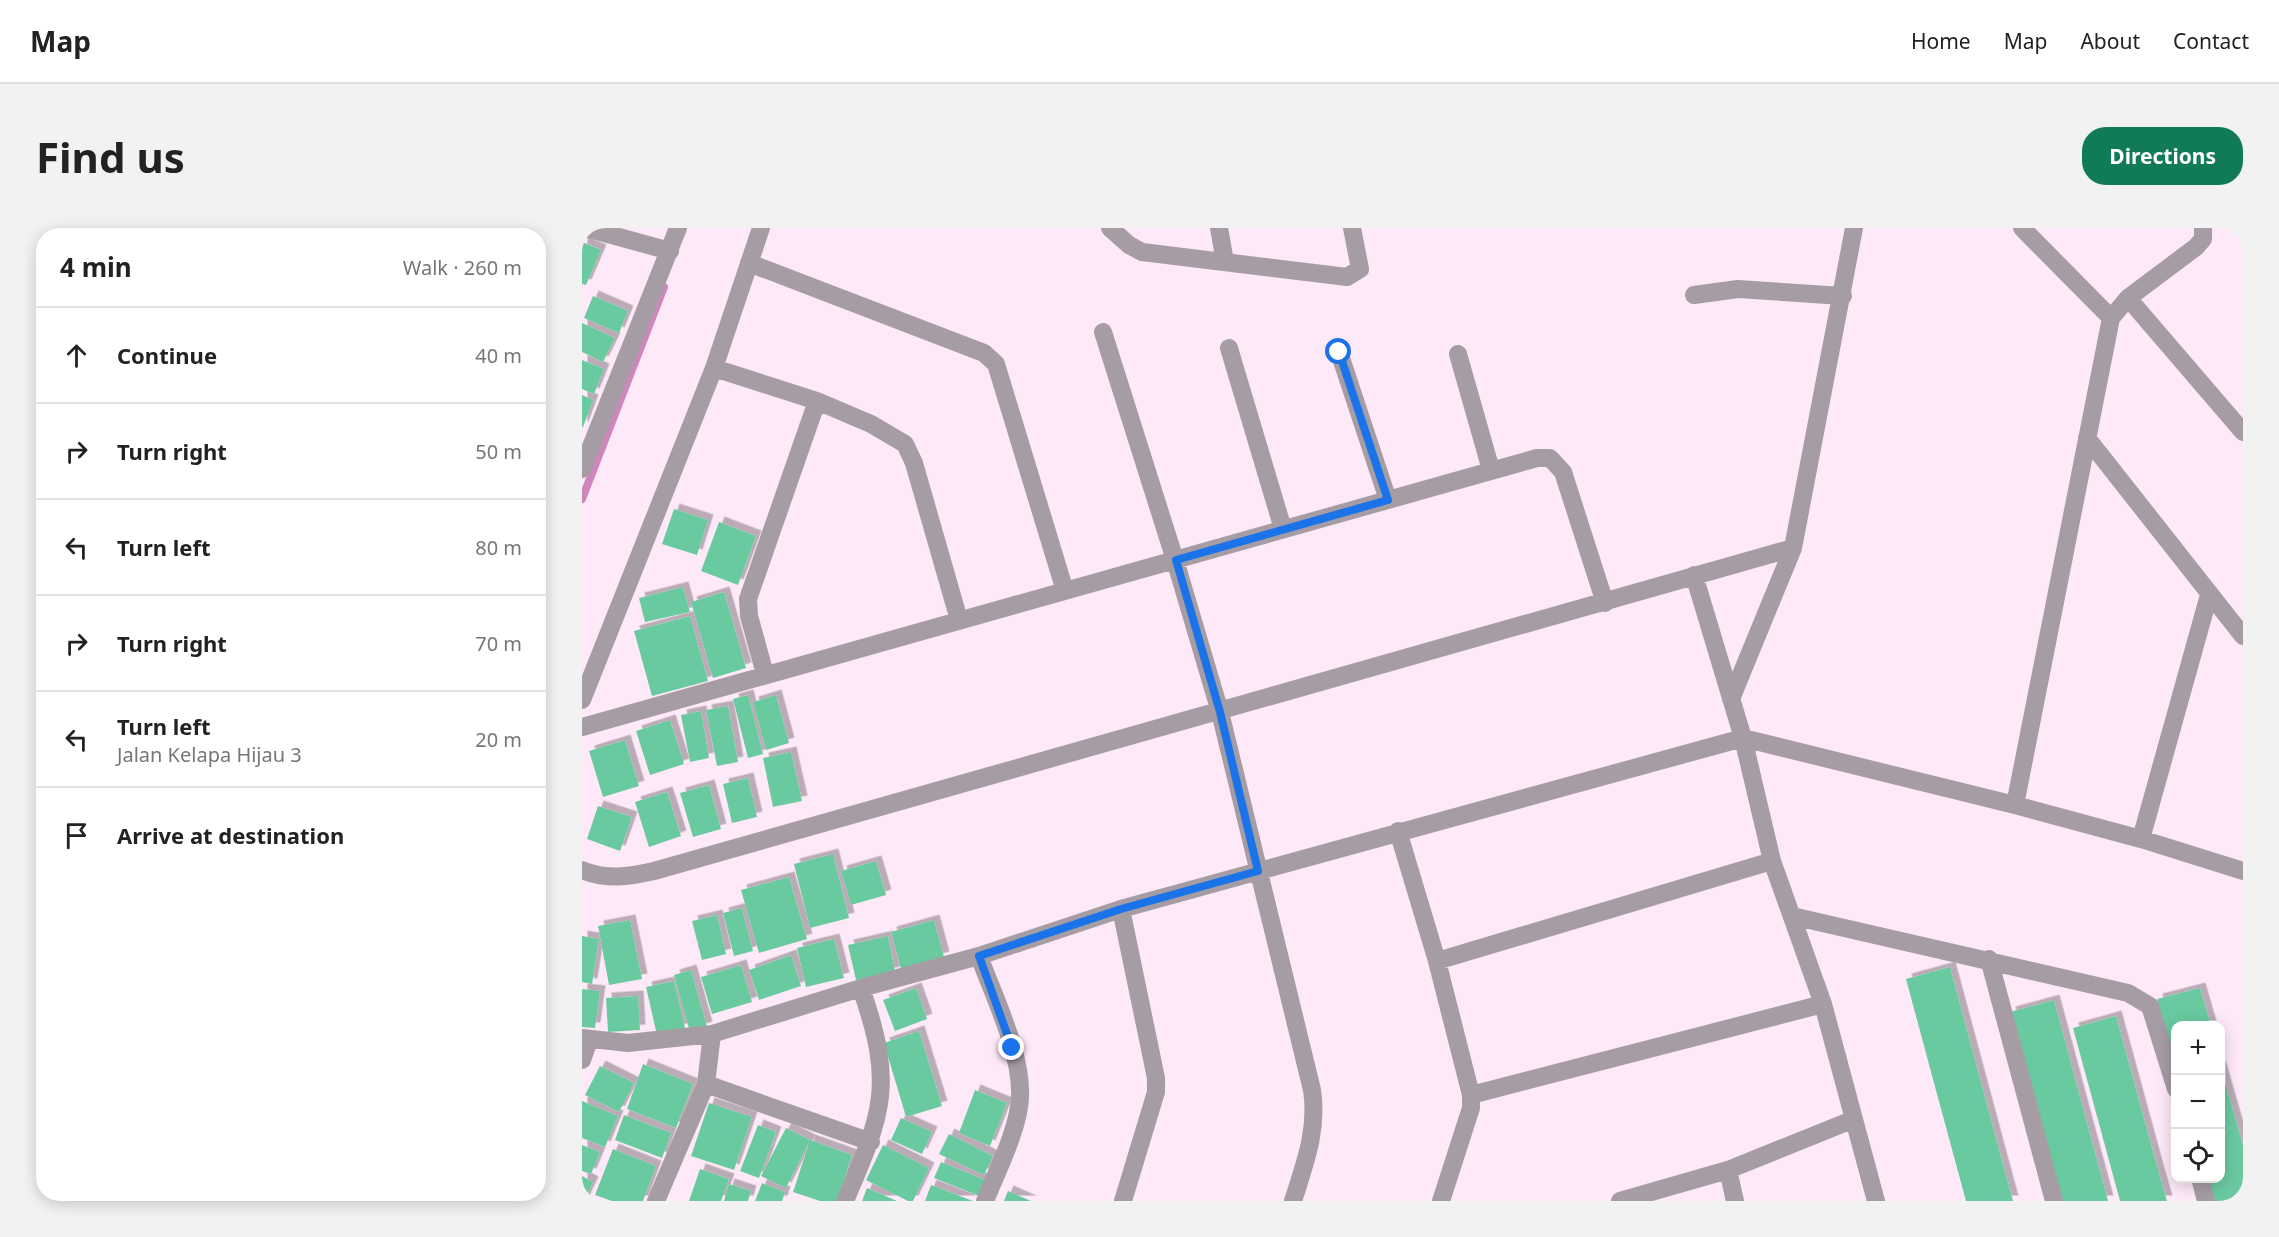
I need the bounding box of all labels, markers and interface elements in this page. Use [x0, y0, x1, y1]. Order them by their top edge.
text: Map [30, 22, 91, 60]
text: Home [1911, 27, 1971, 55]
text: Map [2004, 27, 2047, 55]
text: About [2080, 27, 2140, 55]
text: Contact [2173, 27, 2249, 55]
button: Directions [2082, 127, 2243, 185]
text: Find us [36, 128, 185, 185]
text: 4 min [60, 249, 132, 285]
text: Walk · 260 m [403, 254, 522, 281]
route start [1325, 338, 1351, 364]
icon: ahead [60, 339, 93, 372]
text: Continue [117, 340, 217, 370]
text: 40 m [475, 342, 522, 369]
icon: right [60, 435, 93, 468]
text: Turn right [117, 436, 227, 466]
text: 50 m [475, 438, 522, 465]
icon: left [60, 531, 93, 564]
text: Turn left [117, 532, 211, 562]
text: 80 m [475, 534, 522, 561]
icon: right [60, 627, 93, 660]
text: Turn right [117, 628, 227, 658]
text: 70 m [475, 630, 522, 657]
text: Turn left [117, 711, 211, 741]
icon: left [60, 723, 93, 756]
text: 20 m [475, 726, 522, 753]
text: Jalan Kelapa Hijau 3 [117, 741, 302, 768]
icon: arrive [60, 819, 93, 852]
text: Arrive at destination [117, 820, 344, 850]
map controls [2171, 1021, 2225, 1183]
button: + [2171, 1021, 2225, 1075]
route end [998, 1034, 1024, 1060]
button: − [2171, 1075, 2225, 1129]
button: locate [2171, 1129, 2225, 1183]

